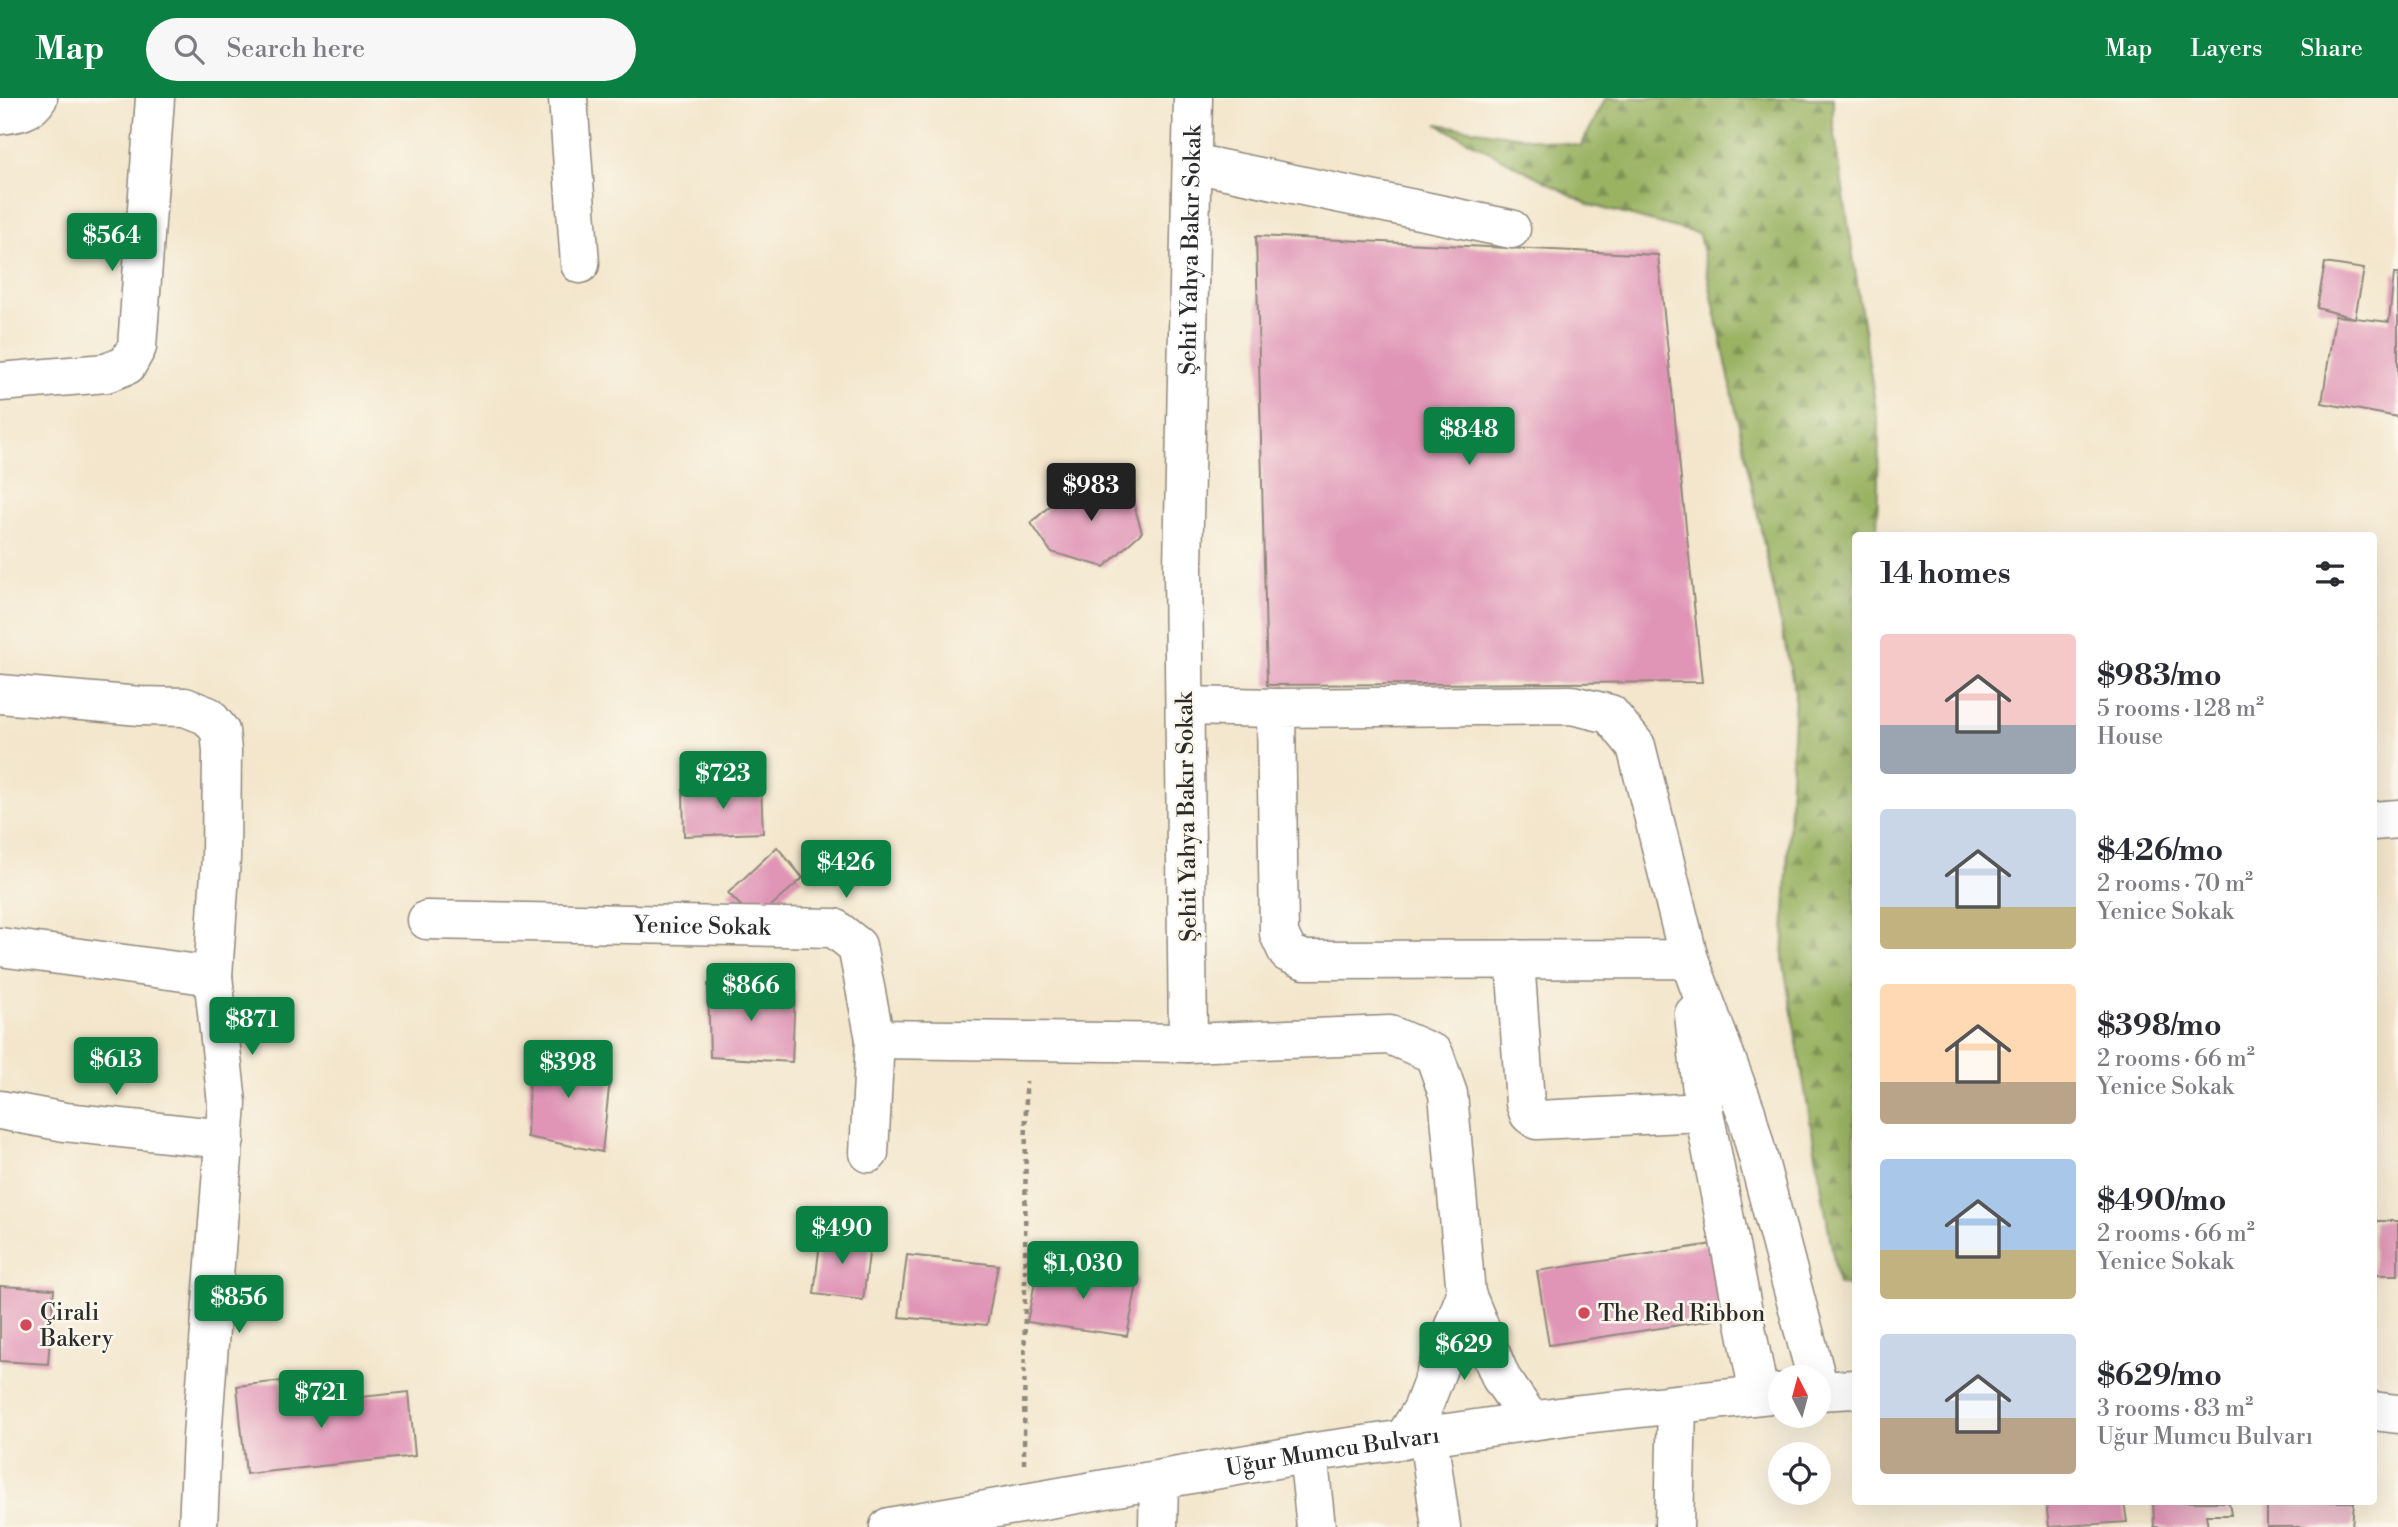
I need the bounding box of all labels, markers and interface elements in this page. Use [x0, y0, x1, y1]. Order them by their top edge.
search box [146, 18, 636, 81]
text: Map [35, 29, 104, 70]
icon: search [170, 30, 208, 68]
text: Search here [226, 33, 365, 65]
text: Map [2105, 34, 2152, 64]
text: Layers [2190, 34, 2262, 64]
text: Share [2300, 34, 2363, 64]
street label: Şehit Yahya Bakır Sokak [1174, 124, 1207, 375]
pin: $564 [71, 214, 153, 273]
text: $564 [83, 222, 141, 250]
pin: $848 [1428, 408, 1510, 467]
text: $848 [1440, 416, 1498, 444]
pin: $983 [1050, 464, 1132, 523]
text: $983 [1063, 472, 1119, 500]
text: 14 homes [1880, 555, 2011, 593]
icon: filters [2311, 555, 2349, 593]
text: $983/mo [2097, 657, 2222, 695]
icon: home [1936, 662, 2020, 746]
street label: Şehit Yahya Bakır Sokak [1171, 691, 1203, 942]
text: 5 rooms · 128 m² [2097, 695, 2264, 723]
text: House [2097, 723, 2163, 751]
pin: $723 [682, 752, 764, 811]
text: $723 [695, 760, 751, 788]
text: $426/mo [2097, 832, 2223, 870]
icon: home [1936, 837, 2020, 921]
pin: $426 [805, 840, 887, 900]
text: $426 [817, 849, 875, 877]
text: 2 rooms · 70 m² [2097, 870, 2253, 898]
text: Yenice Sokak [2097, 898, 2234, 926]
street label: Yenice Sokak [632, 911, 772, 942]
pin: $866 [710, 964, 792, 1023]
text: $866 [722, 972, 780, 1000]
pin: $871 [211, 998, 293, 1057]
text: $871 [225, 1006, 279, 1034]
text: $398/mo [2097, 1007, 2222, 1045]
icon: home [1936, 1012, 2020, 1096]
pin: $613 [75, 1038, 157, 1097]
pin: $398 [527, 1040, 609, 1100]
text: 2 rooms · 66 m² [2097, 1045, 2255, 1073]
text: $613 [90, 1046, 142, 1074]
text: $398 [540, 1049, 596, 1077]
text: Yenice Sokak [2097, 1073, 2234, 1101]
text: $490/mo [2097, 1182, 2226, 1220]
icon: home [1936, 1187, 2020, 1271]
pin: $490 [801, 1206, 883, 1266]
text: $490 [812, 1215, 872, 1243]
text: 2 rooms · 66 m² [2097, 1220, 2255, 1248]
pin: $1,030 [1026, 1242, 1140, 1301]
text: Yenice Sokak [2097, 1248, 2234, 1276]
text: $1,030 [1043, 1250, 1123, 1278]
pin: $856 [198, 1276, 280, 1335]
text: $856 [210, 1284, 268, 1312]
place label: Çirali Bakery [39, 1299, 114, 1353]
place label: The Red Ribbon [1598, 1300, 1766, 1328]
marker: The Red Ribbon [1576, 1305, 1592, 1321]
marker: Çirali Bakery [18, 1317, 34, 1333]
pin: $629 [1423, 1322, 1505, 1382]
text: $629 [1435, 1331, 1493, 1359]
text: $629/mo [2097, 1357, 2222, 1395]
icon: home [1936, 1362, 2020, 1446]
north arrow [1768, 1365, 1830, 1428]
map controls [1768, 1365, 1831, 1505]
pin: $721 [280, 1370, 362, 1430]
text: $721 [295, 1379, 347, 1407]
text: 3 rooms · 83 m² [2097, 1395, 2253, 1423]
street label: Uğur Mumcu Bulvarı [1223, 1421, 1441, 1483]
text: Uğur Mumcu Bulvarı [2097, 1423, 2313, 1451]
button: locate [1768, 1442, 1831, 1505]

